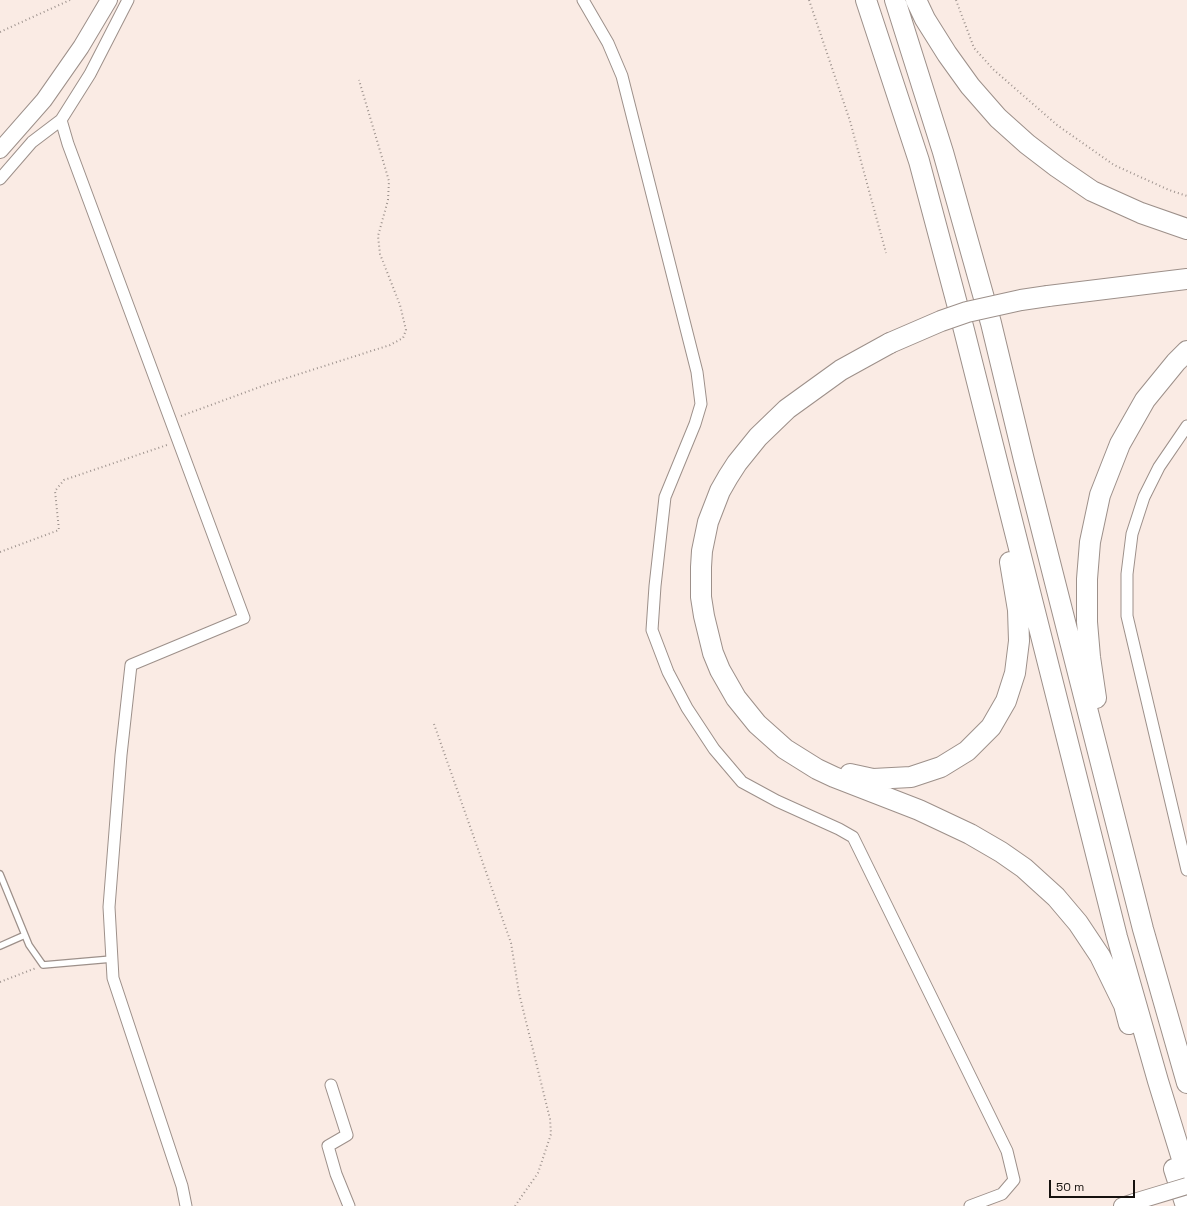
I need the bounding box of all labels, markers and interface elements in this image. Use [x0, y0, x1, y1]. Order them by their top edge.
scale bar [1051, 1172, 1137, 1198]
text: 50 m [1056, 1179, 1084, 1195]

